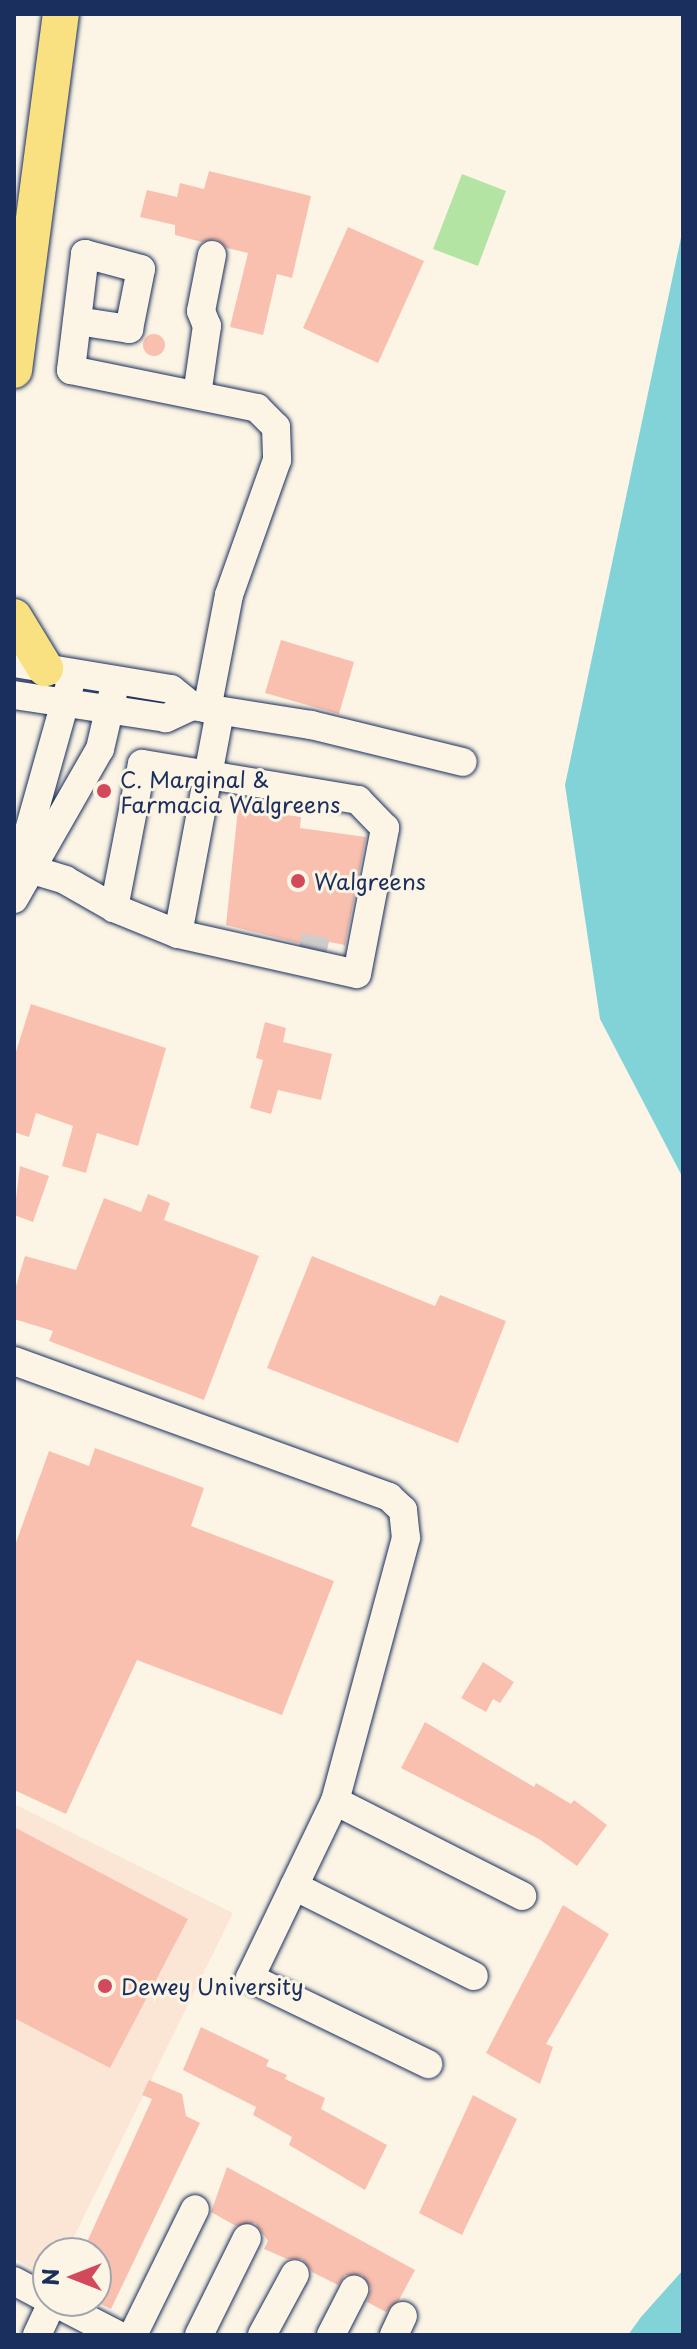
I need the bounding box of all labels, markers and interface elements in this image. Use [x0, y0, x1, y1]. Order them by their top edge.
place label: C. Marginal & Farmacia Walgreens [120, 765, 340, 816]
marker: C. Marginal & Farmacia Walgreens [95, 782, 113, 800]
place label: Walgreens [314, 868, 426, 894]
marker: Walgreens [289, 872, 307, 890]
place label: Dewey University [121, 1973, 304, 1999]
marker: Dewey University [96, 1977, 114, 1995]
north arrow [32, 2237, 112, 2317]
text: N [33, 2268, 66, 2286]

